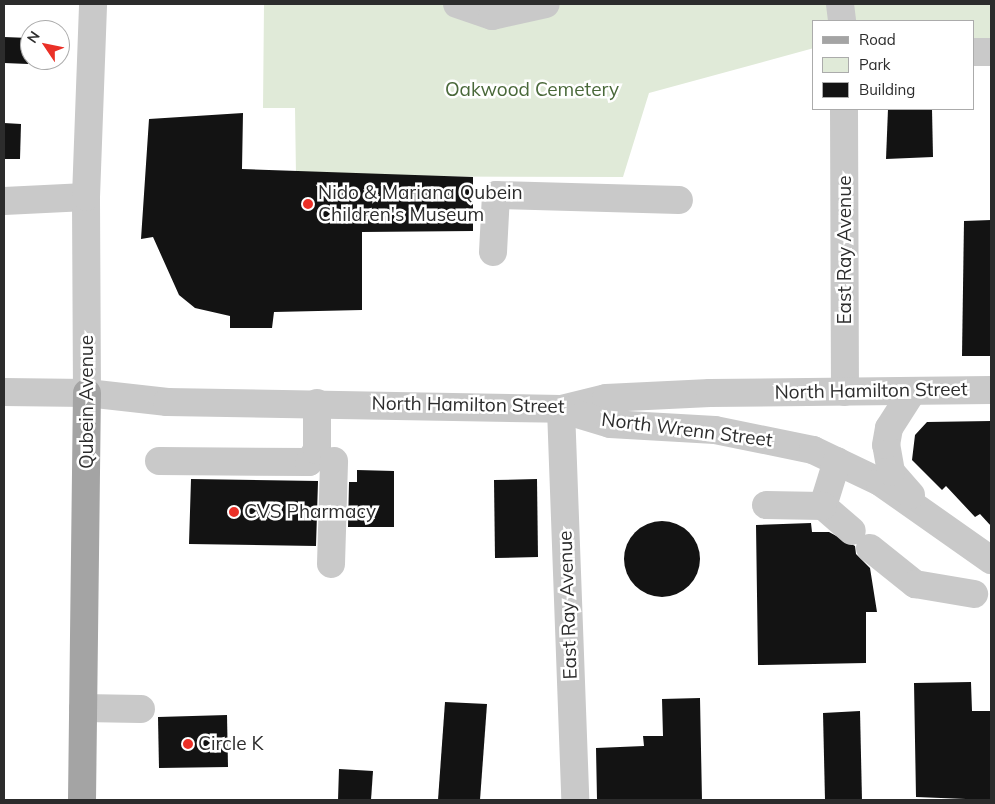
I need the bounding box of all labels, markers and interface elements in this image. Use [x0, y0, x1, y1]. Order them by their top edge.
north arrow [20, 20, 70, 70]
legend [812, 20, 975, 110]
text: N [23, 28, 44, 47]
text: Road [859, 30, 896, 49]
text: Park [859, 55, 891, 74]
park label: Oakwood Cemetery [445, 79, 619, 101]
text: Building [859, 80, 915, 99]
street label: East Ray Avenue [834, 175, 856, 325]
place label: Nido & Mariana Qubein Children's Museum [318, 182, 523, 226]
marker: Nido & Mariana Qubein Children's Museum [302, 198, 314, 210]
street label: Qubein Avenue [76, 335, 98, 469]
street label: North Hamilton Street [774, 378, 968, 404]
street label: North Hamilton Street [371, 392, 565, 418]
street label: North Wrenn Street [600, 408, 774, 452]
place label: CVS Pharmacy [244, 501, 376, 523]
marker: CVS Pharmacy [228, 506, 240, 518]
street label: East Ray Avenue [554, 530, 582, 680]
place label: Circle K [198, 733, 264, 755]
marker: Circle K [182, 738, 194, 750]

